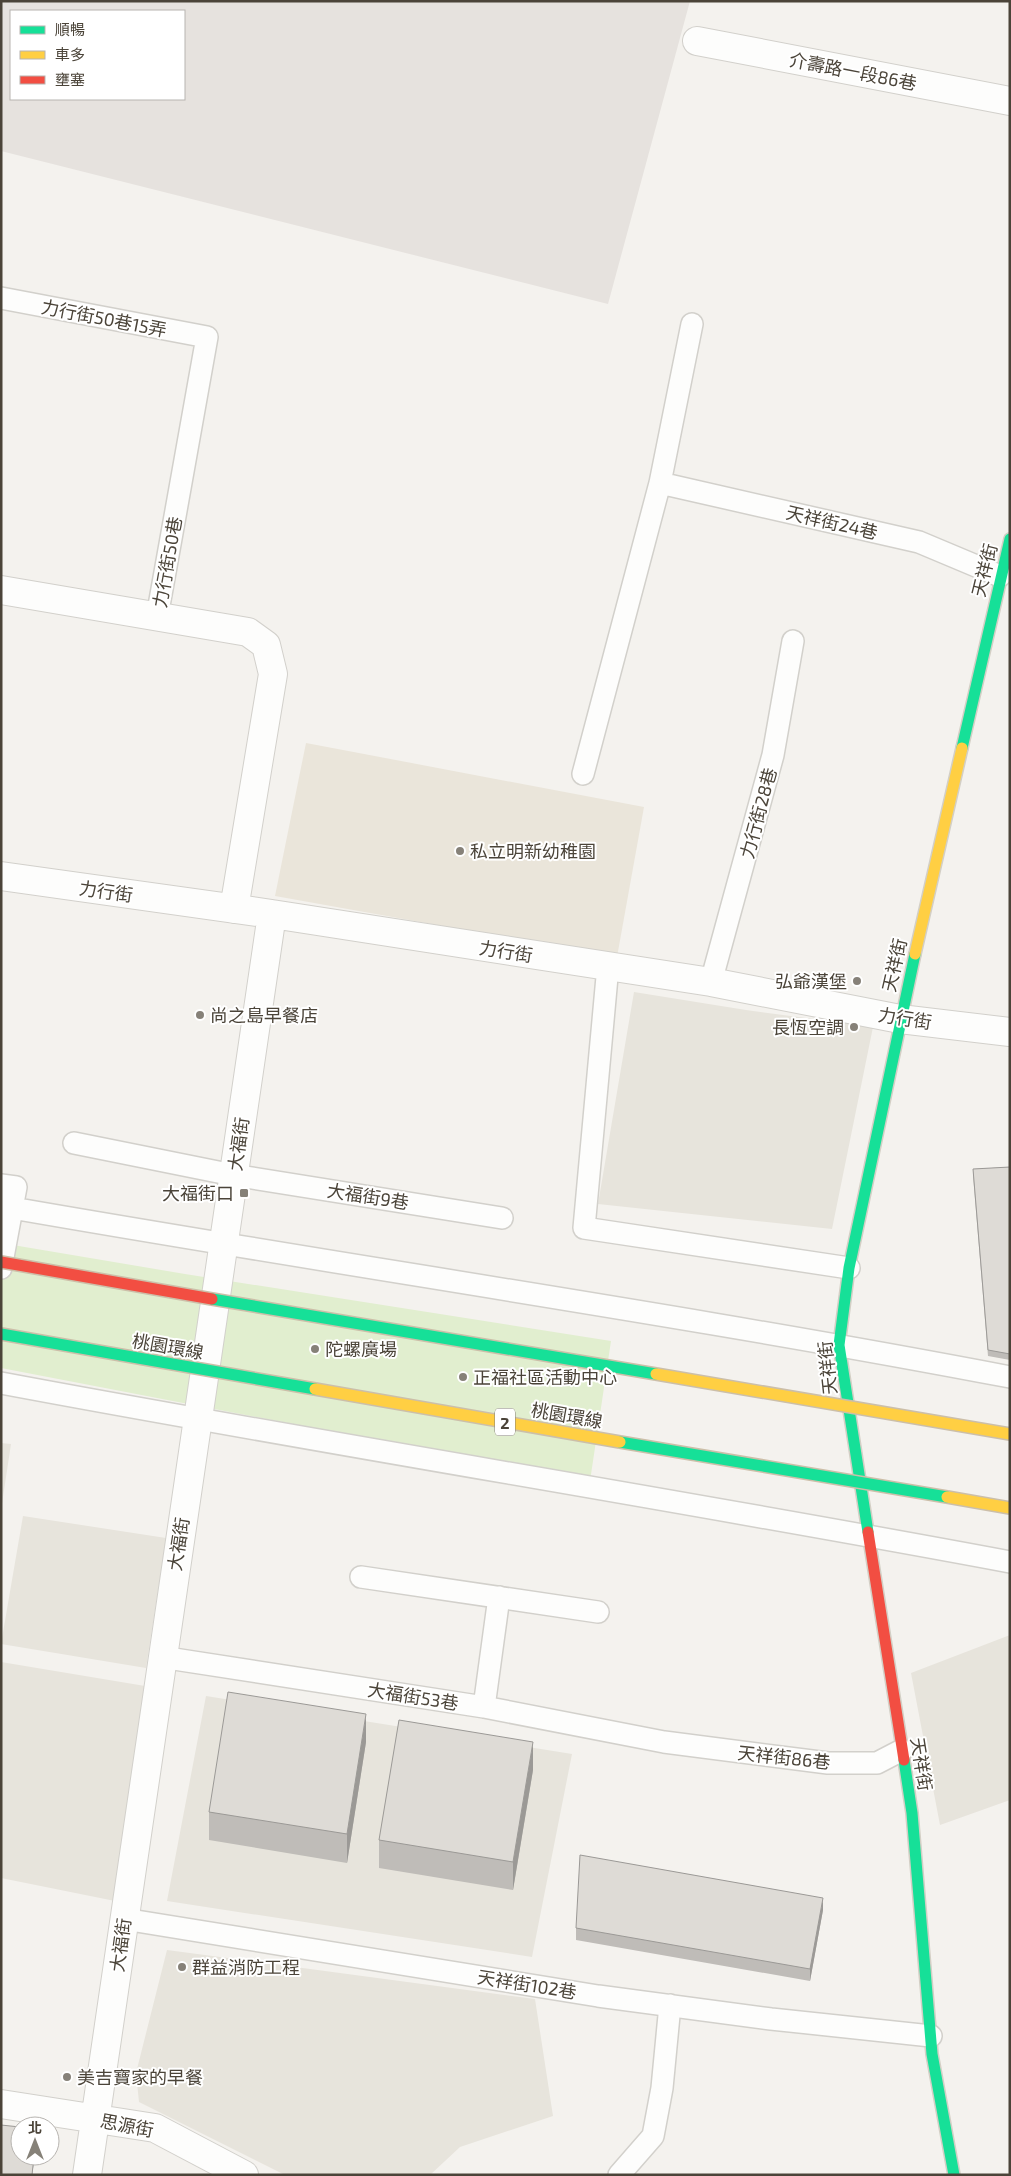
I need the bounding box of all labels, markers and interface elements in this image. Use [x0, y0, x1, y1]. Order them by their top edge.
legend [10, 10, 185, 100]
text: 順暢 [55, 20, 85, 38]
text: 車多 [55, 45, 85, 63]
street label: 介壽路一段86巷 [787, 48, 919, 94]
text: 壅塞 [55, 70, 85, 88]
street label: 力行街50巷15弄 [39, 295, 169, 341]
street label: 天祥街24巷 [784, 501, 880, 543]
street label: 力行街50巷 [148, 515, 186, 609]
street label: 天祥街 [967, 541, 1001, 599]
street label: 力行街28巷 [735, 765, 781, 861]
place label: 私立明新幼稚園 [470, 840, 596, 862]
marker: 私立明新幼稚園 [454, 845, 466, 857]
street label: 力行街 [78, 876, 134, 906]
street label: 力行街 [478, 936, 534, 966]
street label: 天祥街 [877, 936, 911, 994]
place label: 弘爺漢堡 [775, 970, 847, 992]
marker: 弘爺漢堡 [851, 975, 863, 987]
street label: 力行街 [877, 1003, 933, 1033]
place label: 尚之島早餐店 [210, 1004, 318, 1026]
marker: 尚之島早餐店 [194, 1009, 206, 1021]
place label: 長恆空調 [772, 1016, 844, 1038]
marker: 長恆空調 [848, 1021, 860, 1033]
street label: 大福街 [223, 1116, 253, 1172]
street label: 大福街9巷 [326, 1179, 410, 1213]
place label: 大福街口 [162, 1182, 234, 1204]
marker: 大福街口 [238, 1187, 250, 1199]
street label: 桃園環線 [131, 1329, 205, 1363]
place label: 陀螺廣場 [325, 1338, 397, 1360]
street label: 天祥街 [813, 1340, 841, 1396]
marker: 陀螺廣場 [309, 1343, 321, 1355]
place label: 正福社區活動中心 [473, 1366, 617, 1388]
marker: 正福社區活動中心 [457, 1371, 469, 1383]
street label: 桃園環線 [530, 1398, 604, 1432]
road number: 2 [495, 1408, 515, 1435]
street label: 大福街 [163, 1516, 193, 1572]
street label: 大福街53巷 [366, 1678, 460, 1714]
street label: 天祥街 [907, 1736, 937, 1792]
street label: 天祥街86巷 [736, 1741, 832, 1773]
street label: 大福街 [105, 1917, 135, 1973]
place label: 群益消防工程 [192, 1956, 300, 1978]
marker: 群益消防工程 [176, 1961, 188, 1973]
street label: 天祥街102巷 [476, 1965, 578, 2003]
place label: 美吉寶家的早餐 [77, 2066, 203, 2088]
marker: 美吉寶家的早餐 [61, 2071, 73, 2083]
street label: 思源街 [98, 2109, 156, 2141]
north arrow [10, 2116, 60, 2166]
text: 北 [28, 2119, 42, 2136]

